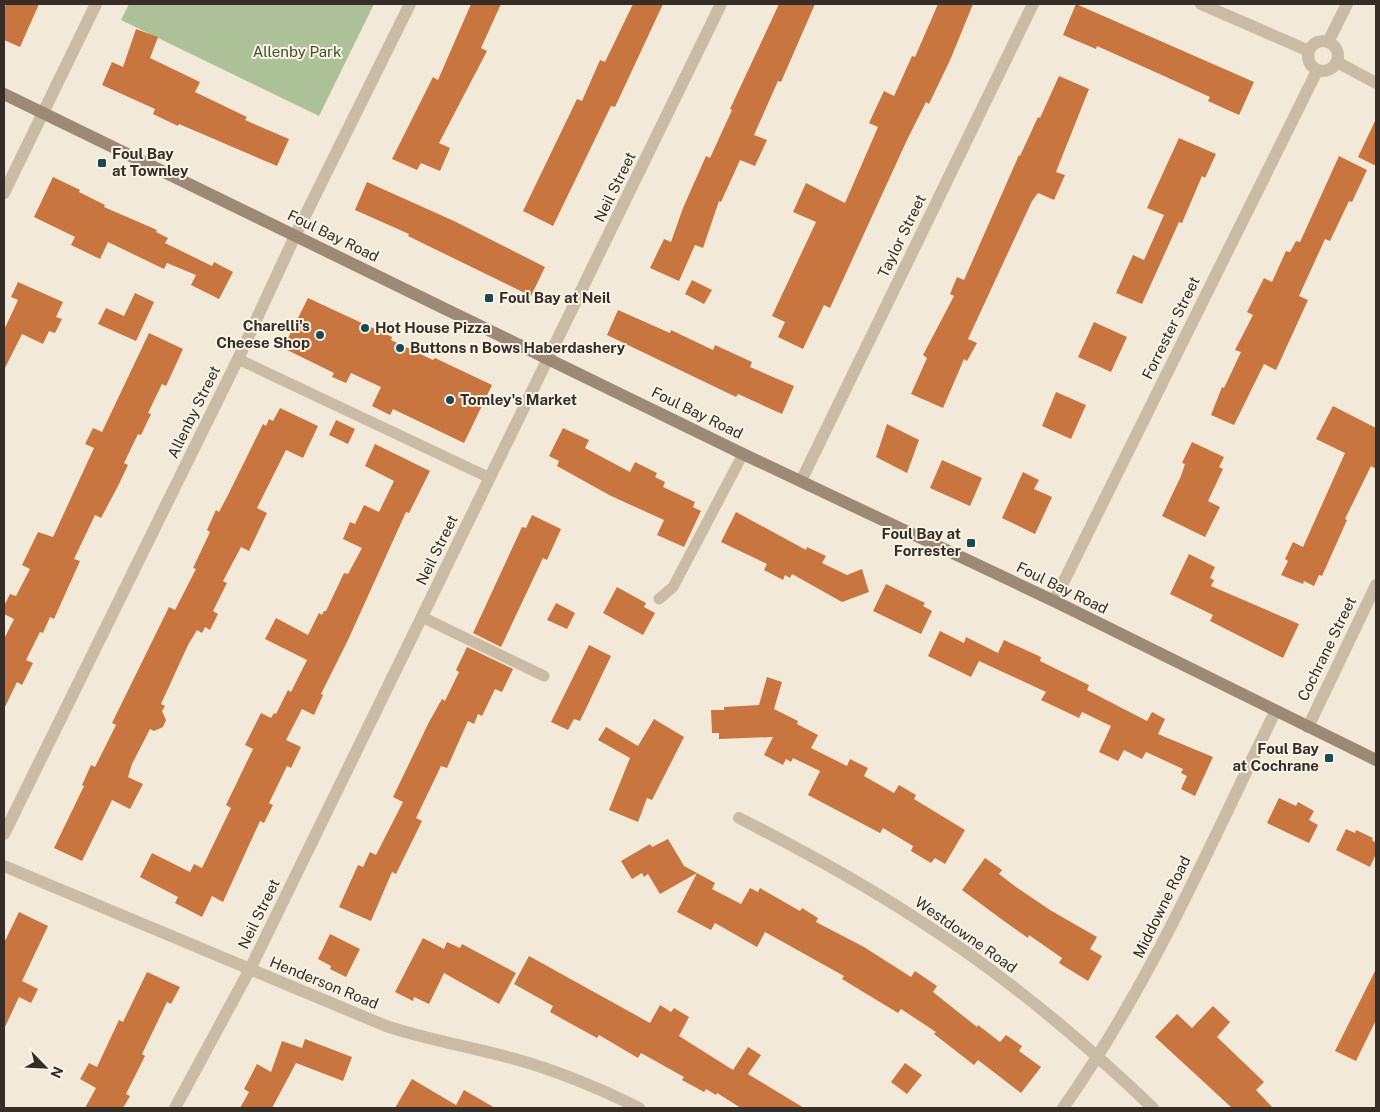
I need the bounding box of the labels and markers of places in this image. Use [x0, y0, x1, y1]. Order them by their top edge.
place label: Foul Bay at Townley [112, 145, 189, 179]
marker: Foul Bay at Townley [96, 157, 108, 169]
place label: Foul Bay at Neil [499, 289, 611, 306]
marker: Foul Bay at Neil [483, 292, 495, 304]
place label: Charelli's Cheese Shop [216, 317, 310, 351]
place label: Hot House Pizza [375, 319, 491, 336]
marker: Hot House Pizza [359, 322, 371, 334]
marker: Charelli's Cheese Shop [314, 329, 326, 341]
place label: Buttons n Bows Haberdashery [410, 339, 626, 356]
marker: Buttons n Bows Haberdashery [394, 342, 406, 354]
place label: Tomley's Market [460, 391, 577, 408]
marker: Tomley's Market [444, 394, 456, 406]
place label: Foul Bay at Forrester [882, 525, 961, 559]
marker: Foul Bay at Forrester [965, 537, 977, 549]
place label: Foul Bay at Cochrane [1233, 740, 1320, 774]
marker: Foul Bay at Cochrane [1323, 752, 1335, 764]

